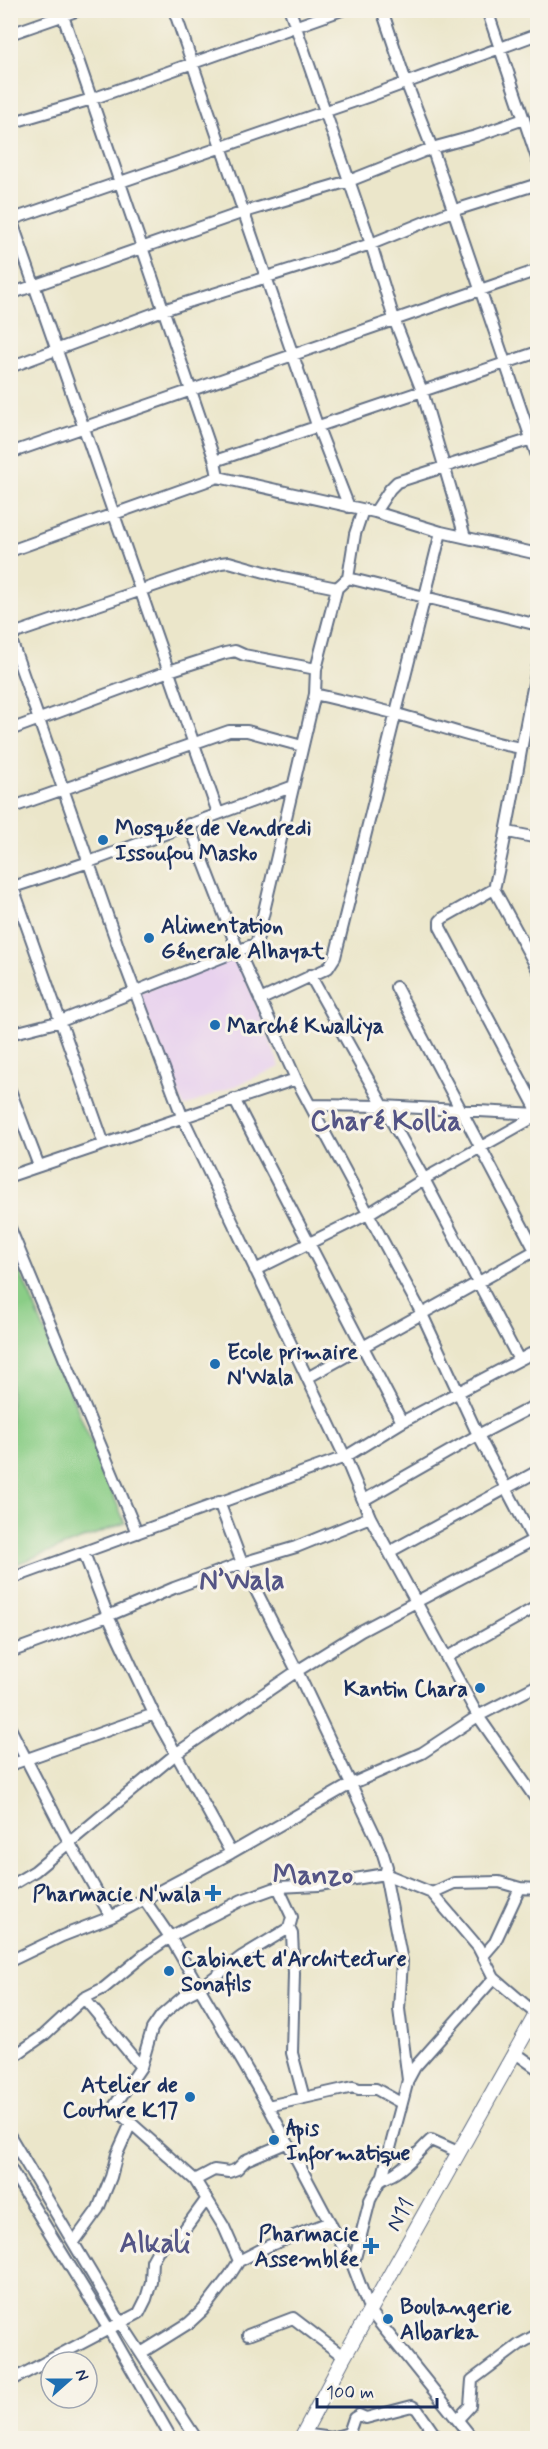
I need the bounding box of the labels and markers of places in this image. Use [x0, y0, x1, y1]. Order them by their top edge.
place label: Mosquée de Vendredi Issoufou Masko [115, 815, 312, 870]
marker: Mosquée de Vendredi Issoufou Masko [96, 833, 110, 847]
place label: Alimentation Génerale Alhayat [161, 913, 326, 966]
marker: Alimentation Génerale Alhayat [142, 931, 156, 945]
place label: Marché Kwalliya [227, 1013, 384, 1042]
marker: Marché Kwalliya [208, 1018, 222, 1032]
place label: Ecole primaire N'Wala [227, 1339, 358, 1392]
marker: Ecole primaire N'Wala [208, 1357, 222, 1371]
place label: Kantin Chara [344, 1676, 468, 1704]
marker: Kantin Chara [473, 1681, 487, 1695]
place label: Pharmacie N'wala [32, 1881, 201, 1909]
marker: Pharmacie N'wala [206, 1886, 220, 1900]
place label: Cabinet d'Architecture Sonafils [181, 1946, 407, 1999]
marker: Cabinet d'Architecture Sonafils [162, 1964, 176, 1978]
place label: Atelier de Couture K17 [62, 2072, 178, 2125]
marker: Atelier de Couture K17 [183, 2090, 197, 2104]
place label: Apis Informatique [286, 2115, 410, 2170]
marker: Apis Informatique [267, 2133, 281, 2147]
place label: Pharmacie Assemblée [255, 2221, 359, 2274]
marker: Pharmacie Assemblée [364, 2239, 378, 2253]
place label: Boulangerie Albarka [400, 2294, 512, 2347]
marker: Boulangerie Albarka [381, 2312, 395, 2326]

